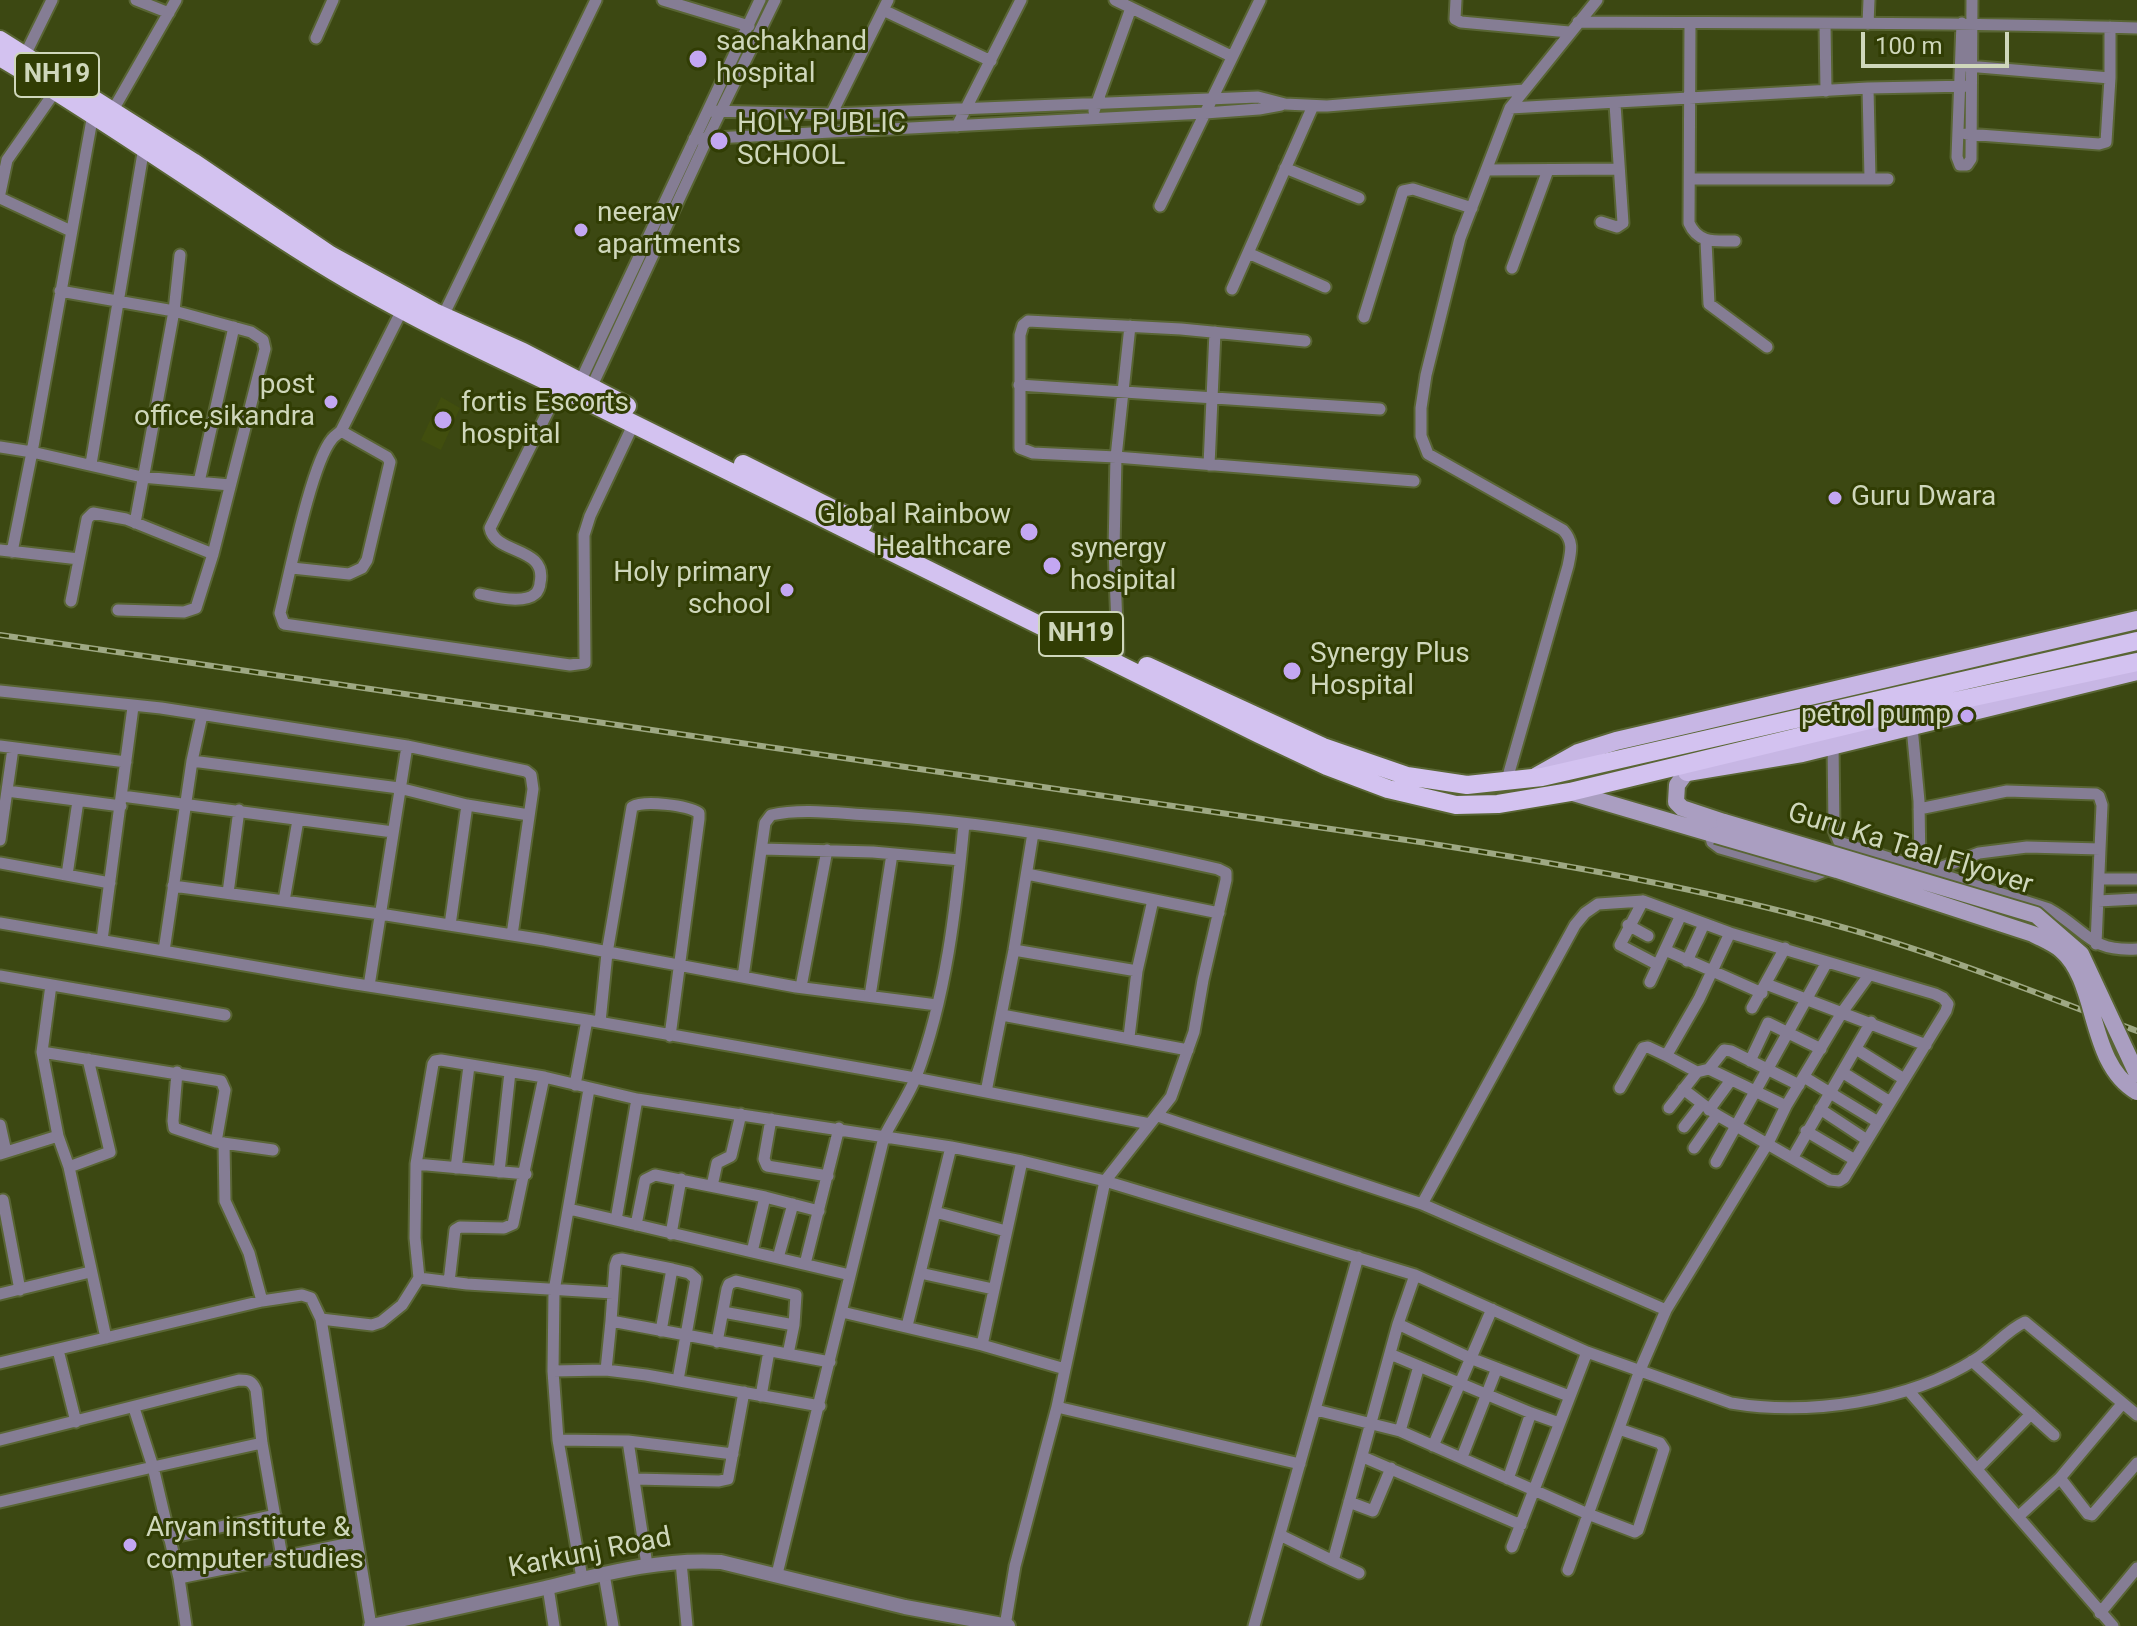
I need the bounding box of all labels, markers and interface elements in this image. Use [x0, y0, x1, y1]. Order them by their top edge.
scale bar [1865, 16, 2013, 66]
place label: sachakhand hospital [716, 26, 867, 92]
text: 100 m [1875, 32, 1942, 60]
marker: sachakhand hospital [687, 48, 709, 70]
road number: NH19 [15, 53, 99, 97]
place label: HOLY PUBLIC SCHOOL [737, 108, 906, 174]
marker: HOLY PUBLIC SCHOOL [708, 130, 730, 152]
place label: neerav apartments [597, 197, 741, 263]
marker: neerav apartments [572, 221, 590, 239]
place label: post office,sikandra [134, 369, 315, 435]
place label: fortis Escorts hospital [461, 387, 629, 453]
marker: post office,sikandra [322, 393, 340, 411]
marker: fortis Escorts hospital [432, 409, 454, 431]
place label: Guru Dwara [1851, 481, 1996, 515]
marker: Guru Dwara [1826, 489, 1844, 507]
place label: Global Rainbow Healthcare [817, 499, 1011, 565]
marker: Global Rainbow Healthcare [1018, 521, 1040, 543]
place label: synergy hosipital [1070, 533, 1176, 599]
marker: synergy hosipital [1041, 555, 1063, 577]
place label: Holy primary school [613, 557, 771, 623]
marker: Holy primary school [778, 581, 796, 599]
road number: NH19 [1039, 612, 1123, 656]
place label: Synergy Plus Hospital [1310, 638, 1470, 704]
marker: Synergy Plus Hospital [1281, 660, 1303, 682]
place label: petrol pump [1801, 699, 1951, 733]
marker: petrol pump [1958, 707, 1976, 725]
street label: Guru Ka Taal Flyover [1783, 797, 2037, 903]
place label: Aryan institute & computer studies [146, 1512, 364, 1578]
street label: Karkunj Road [506, 1522, 674, 1586]
marker: Aryan institute & computer studies [121, 1536, 139, 1554]

